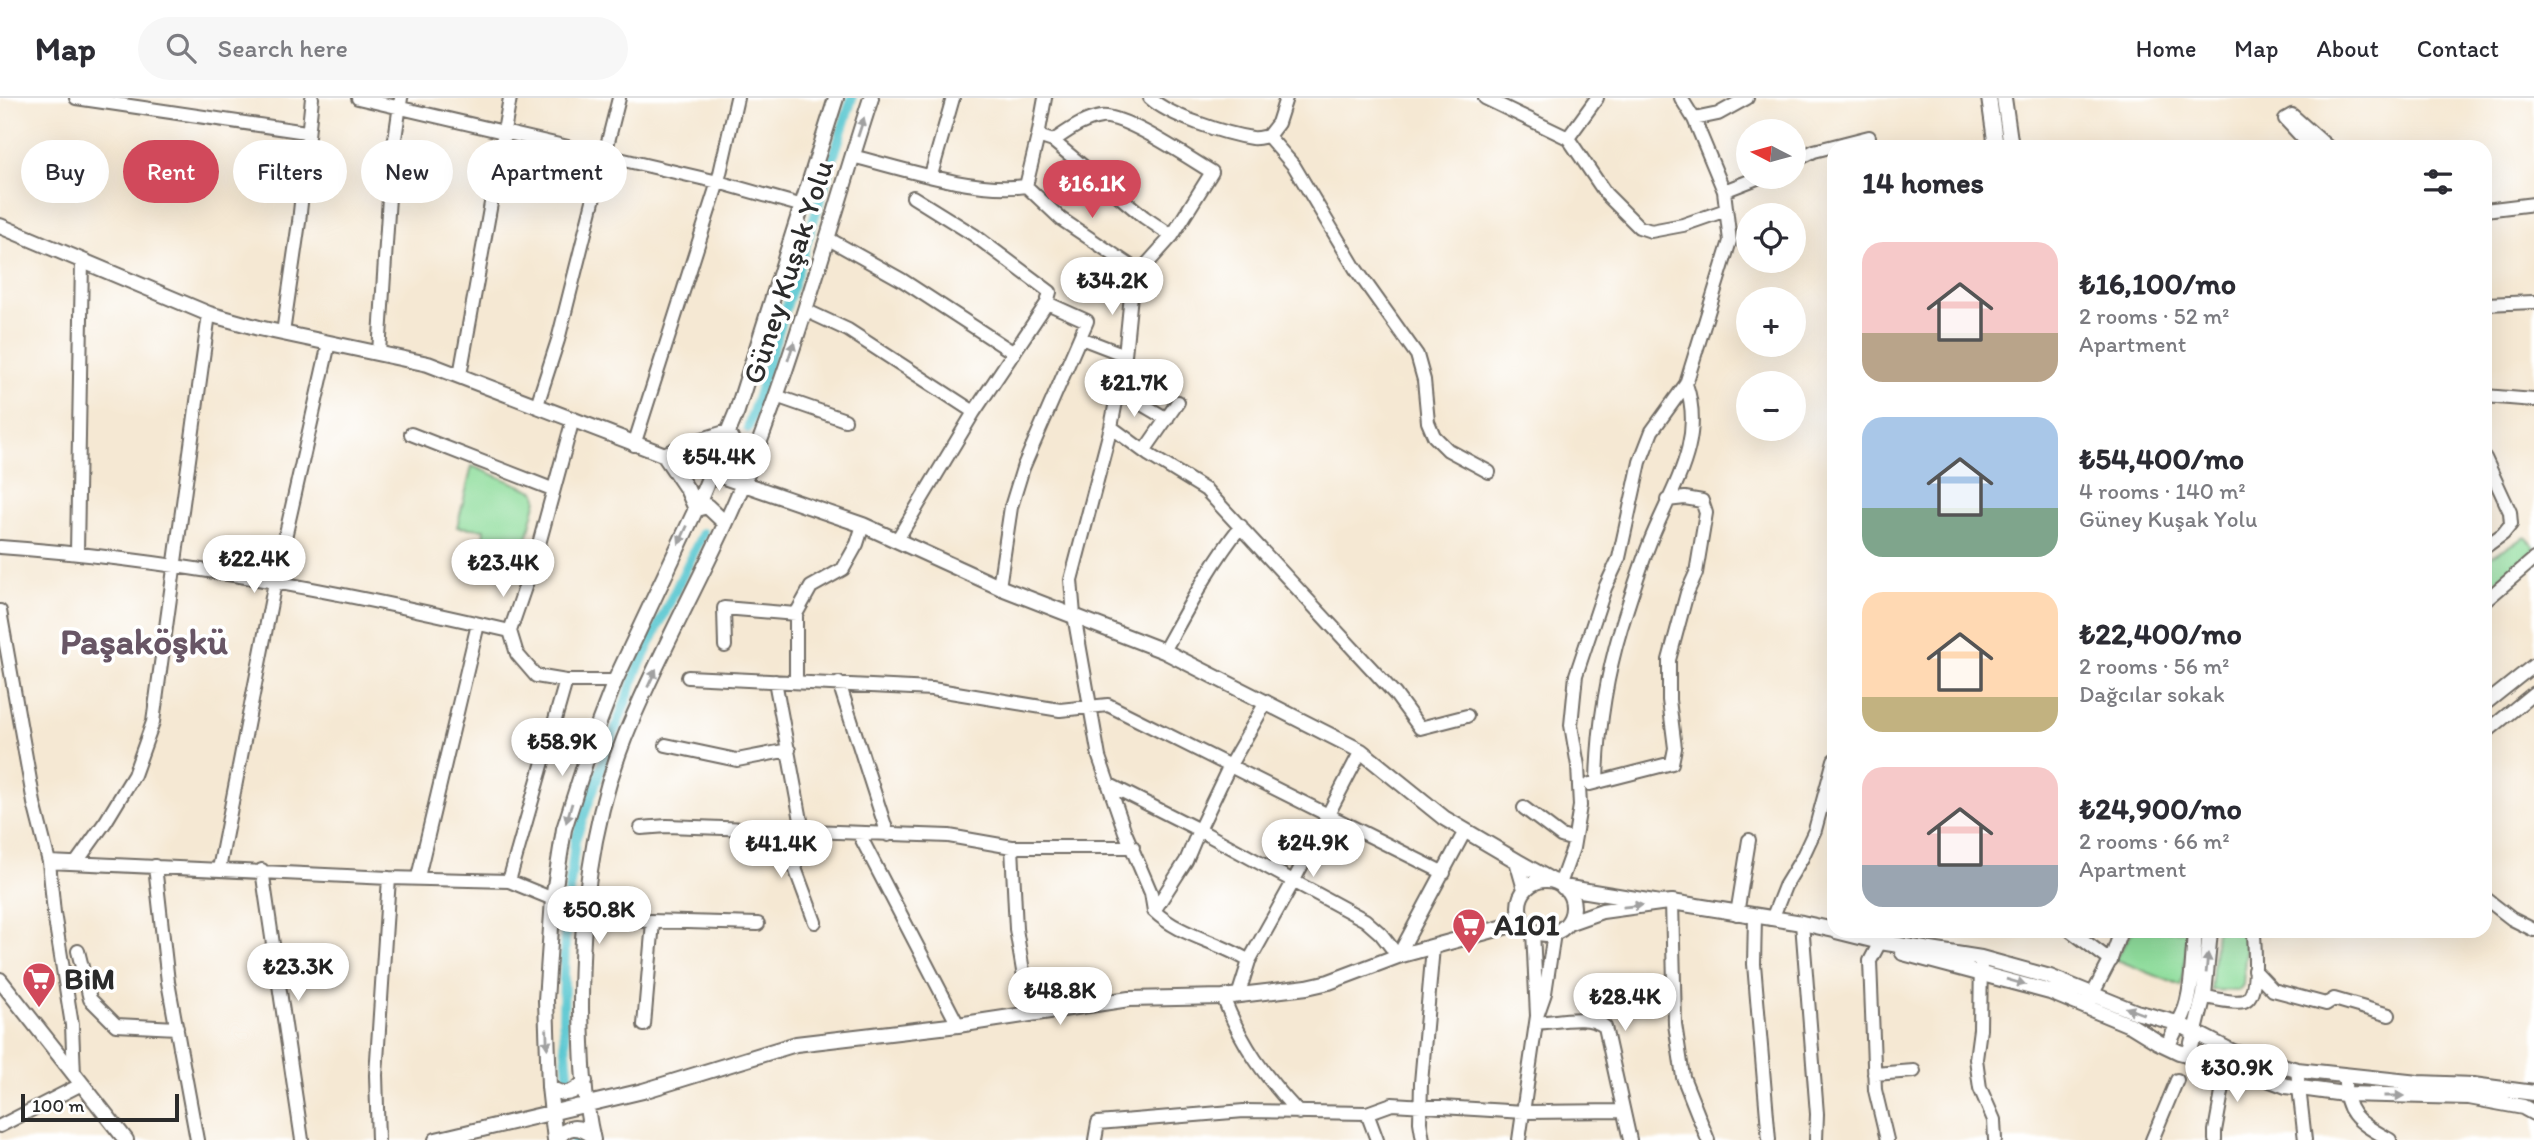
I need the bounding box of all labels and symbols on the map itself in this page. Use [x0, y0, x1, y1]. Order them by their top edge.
one-way arrow [857, 116, 867, 137]
north arrow [1736, 119, 1806, 189]
street label: Güney Kuşak Yolu [734, 155, 841, 388]
pin: ₺16.1K [1035, 160, 1149, 220]
pin: ₺34.2K [1055, 258, 1169, 317]
one-way arrow [786, 340, 797, 361]
pin: ₺21.7K [1077, 360, 1191, 419]
pin: ₺54.4K [662, 434, 776, 493]
one-way arrow [678, 525, 689, 545]
pin: ₺22.4K [197, 536, 311, 595]
pin: ₺23.4K [446, 540, 560, 599]
district label: Paşaköşkü [60, 619, 228, 663]
one-way arrow [646, 668, 657, 689]
pin: ₺58.9K [505, 718, 619, 778]
one-way arrow [564, 803, 574, 824]
pin: ₺41.4K [724, 820, 838, 880]
pin: ₺24.9K [1256, 820, 1370, 879]
pin: ₺50.8K [542, 886, 656, 946]
one-way arrow [1623, 901, 1645, 912]
supermarket icon: A101 [1450, 906, 1488, 955]
place label: A101 [1493, 906, 1560, 943]
pin: ₺23.3K [241, 944, 355, 1003]
one-way arrow [2202, 952, 2213, 974]
supermarket icon: BiM [20, 960, 58, 1009]
place label: BiM [64, 960, 115, 997]
pin: ₺48.8K [1003, 968, 1117, 1027]
pin: ₺28.4K [1568, 974, 1682, 1033]
one-way arrow [2005, 977, 2027, 988]
one-way arrow [2125, 1005, 2146, 1016]
one-way arrow [542, 1028, 553, 1050]
pin: ₺30.9K [2180, 1044, 2294, 1104]
one-way arrow [2383, 1090, 2405, 1102]
scale bar [21, 1091, 178, 1123]

